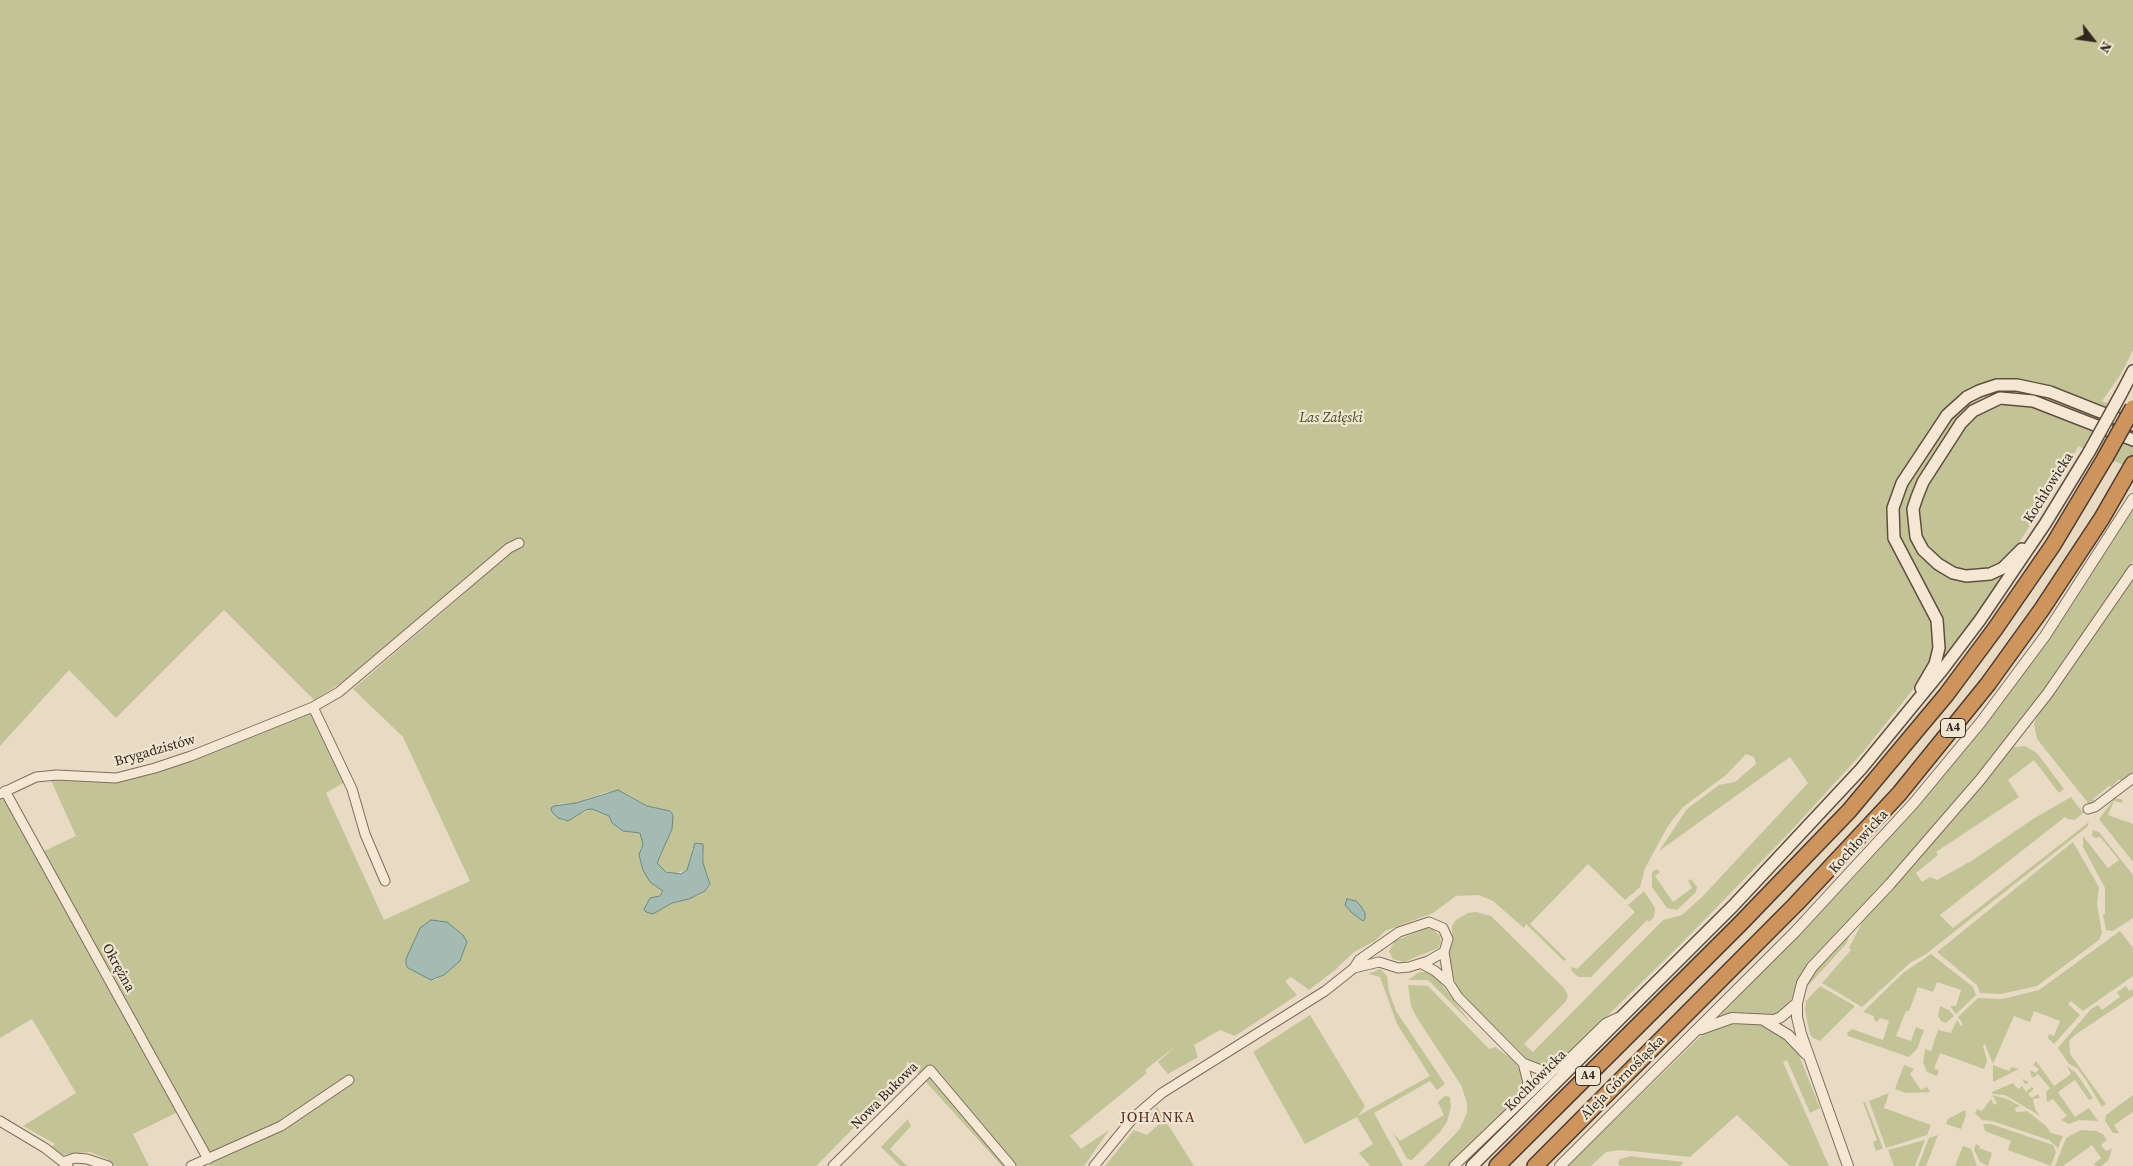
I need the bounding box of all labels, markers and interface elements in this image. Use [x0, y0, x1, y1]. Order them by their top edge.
north arrow [2068, 15, 2118, 65]
text: N [2095, 38, 2117, 57]
park label: Las Załęski [1299, 410, 1363, 426]
street label: Kochłowicka [2021, 450, 2077, 526]
road number: A4 [1940, 718, 1966, 738]
street label: Brygadzistów [113, 731, 197, 771]
street label: Kochłowicka [1826, 807, 1892, 877]
street label: Okrężna [98, 941, 138, 995]
street label: Aleja Górnośląska [1577, 1032, 1669, 1124]
street label: Kochłowicka [1502, 1047, 1570, 1115]
street label: Nowa Bukowa [848, 1059, 922, 1133]
road number: A4 [1576, 1066, 1600, 1086]
district label: JOHANKA [1119, 1109, 1197, 1127]

